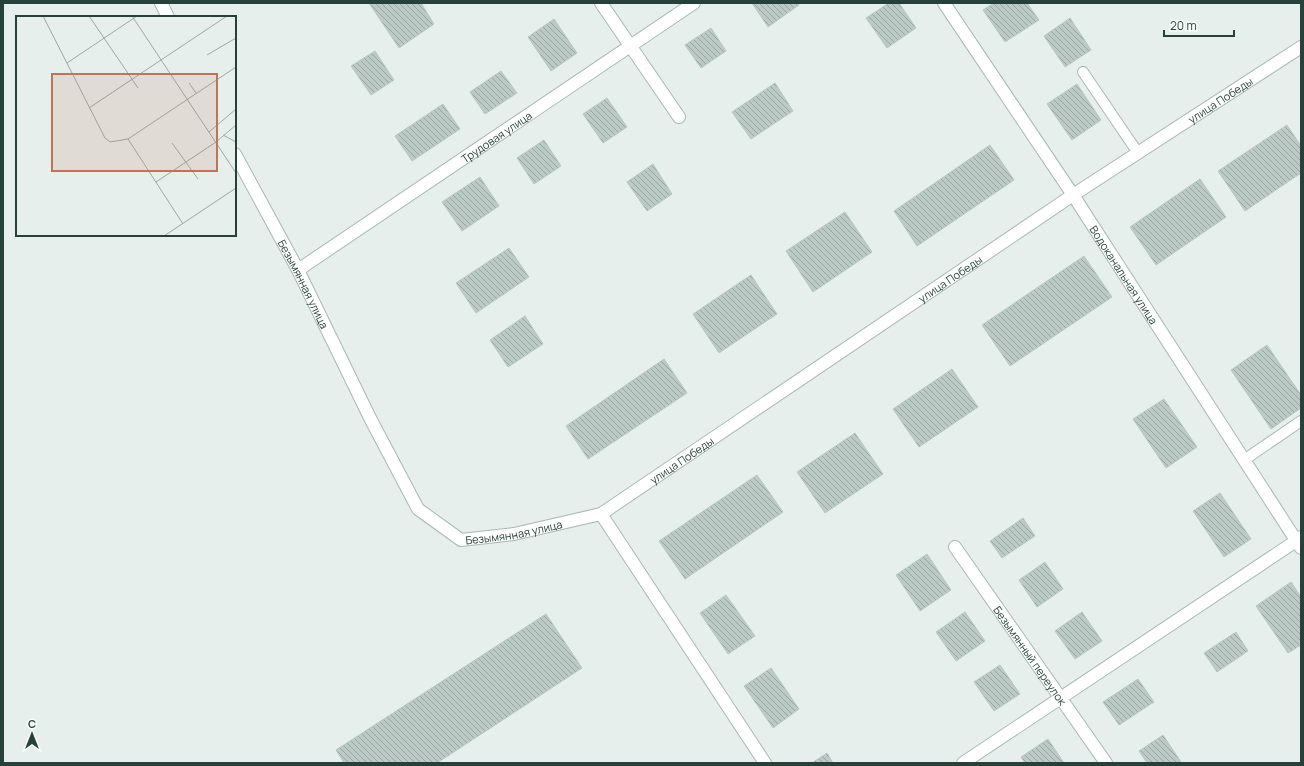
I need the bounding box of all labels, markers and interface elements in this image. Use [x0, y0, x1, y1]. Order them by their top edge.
scale bar [1164, 12, 1234, 38]
inset map [16, 16, 236, 236]
text: 20 m [1170, 17, 1197, 34]
street label: улица Победы [1185, 73, 1255, 126]
street label: Трудовая улица [458, 107, 535, 166]
street label: Водоканальная улица [1087, 222, 1162, 327]
street label: Безымянная улица [275, 237, 333, 331]
street label: улица Победы [915, 251, 985, 305]
street label: улица Победы [646, 433, 716, 487]
street label: Безымянная улица [465, 516, 564, 547]
street label: Безымянный переулок [991, 603, 1071, 708]
north arrow [12, 714, 52, 754]
text: С [28, 716, 36, 731]

